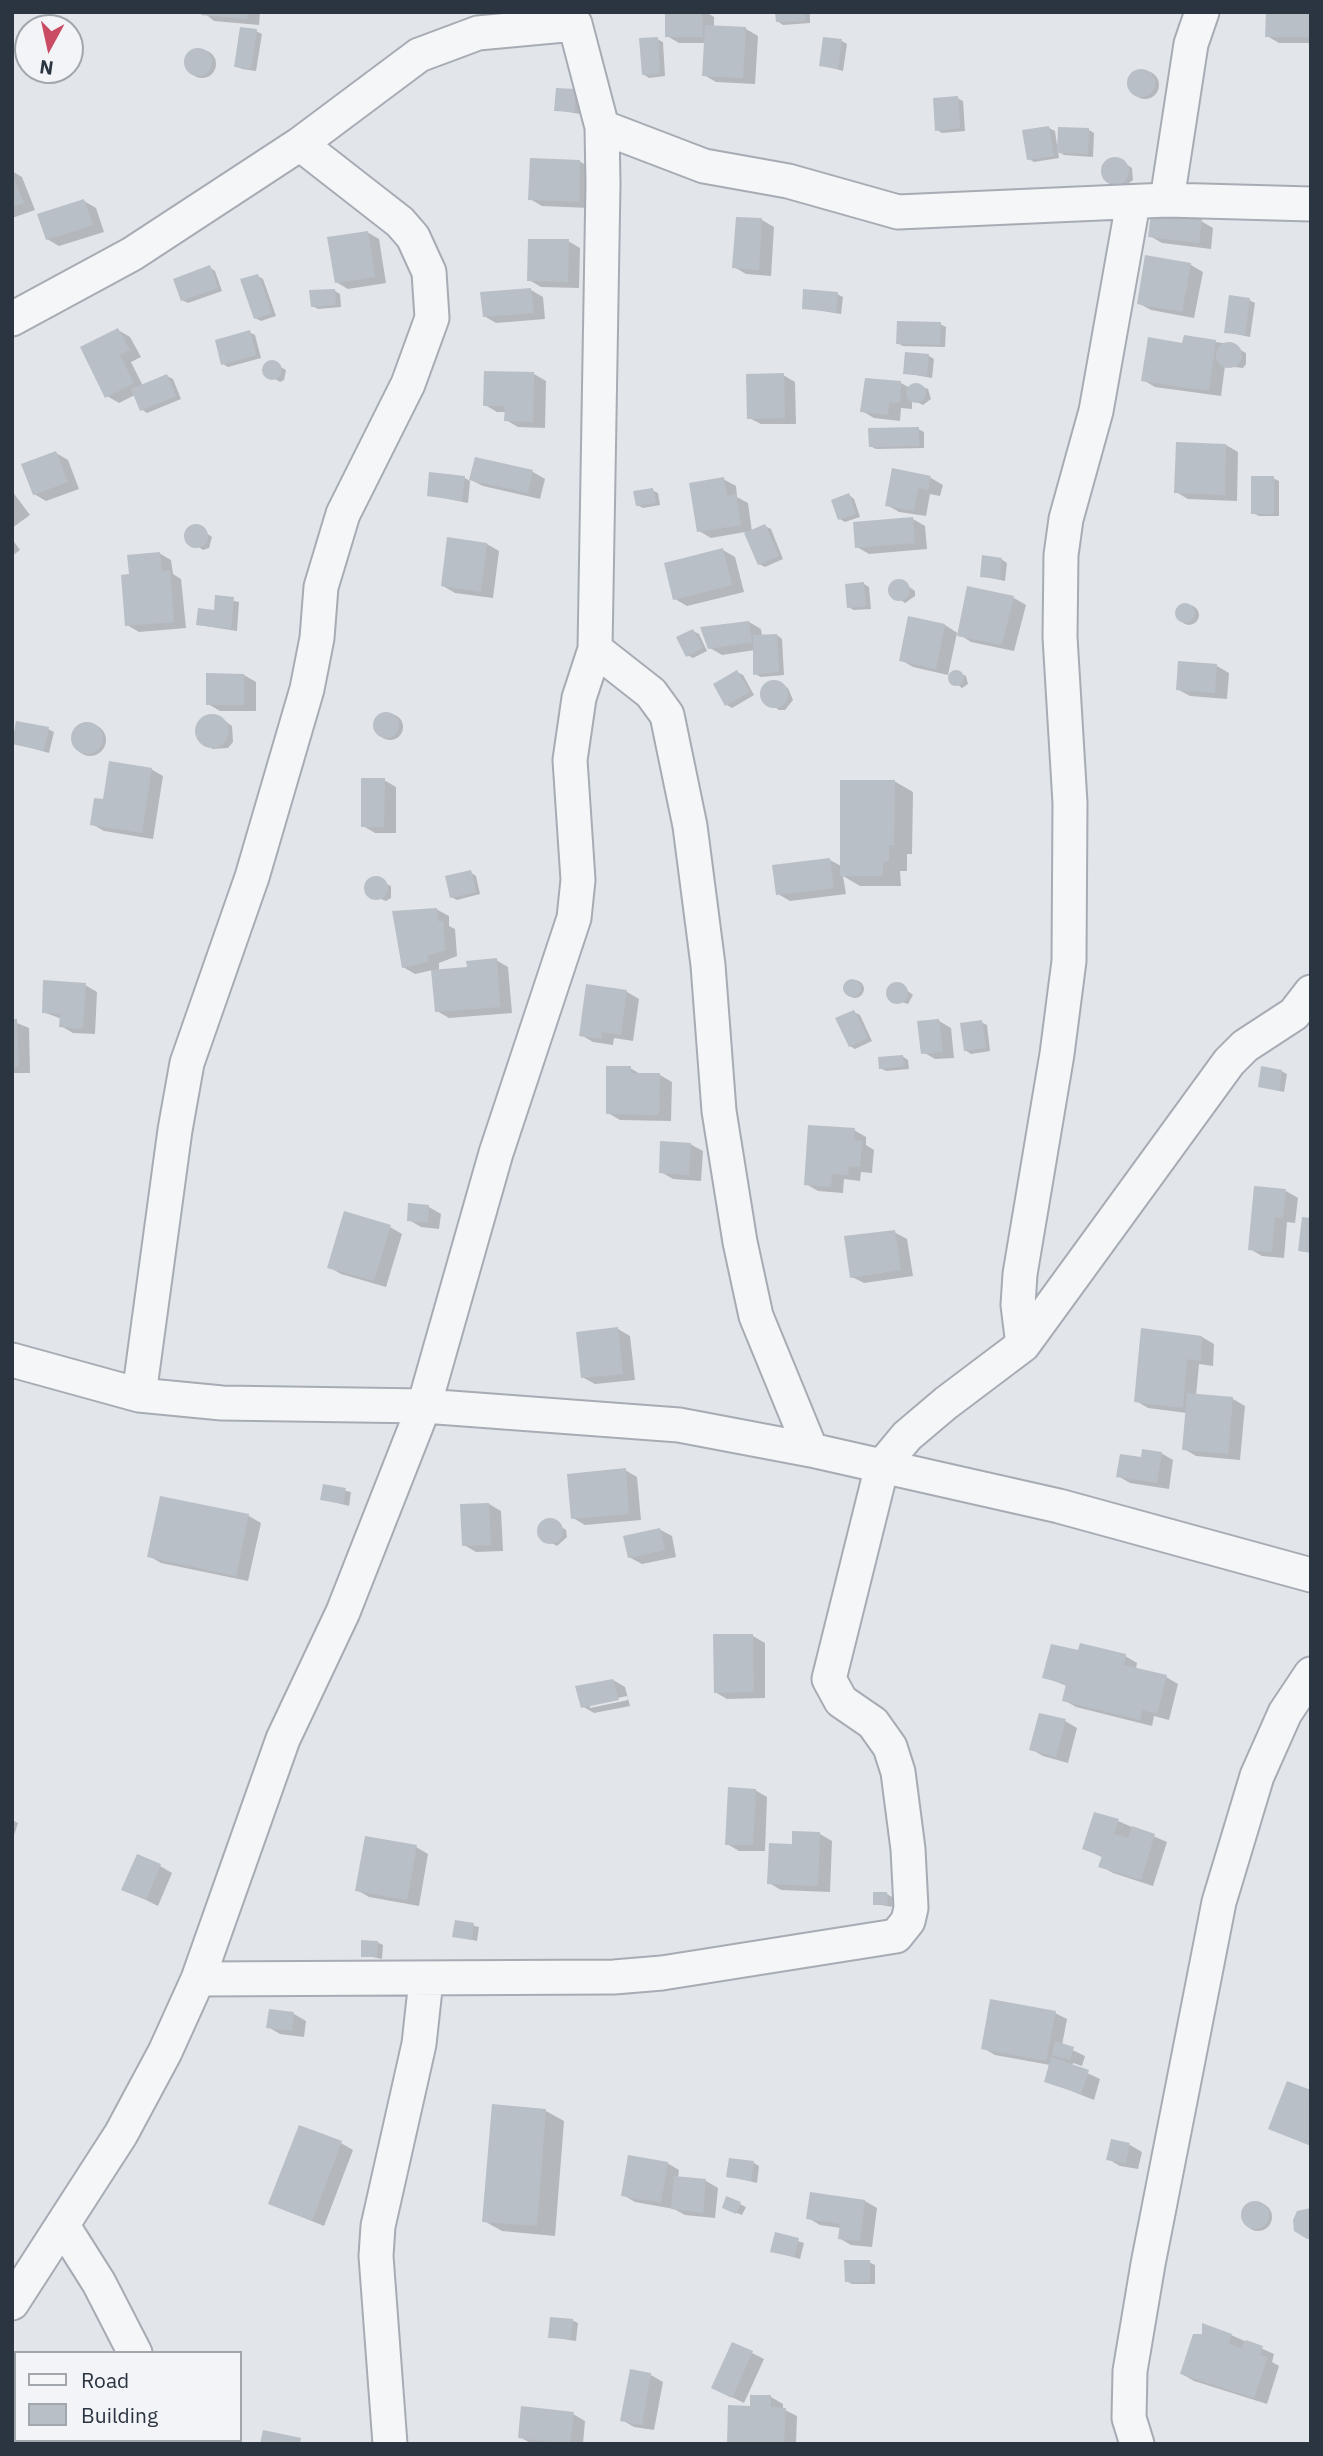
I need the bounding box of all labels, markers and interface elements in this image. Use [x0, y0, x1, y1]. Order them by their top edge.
north arrow [14, 14, 84, 84]
text: N [38, 55, 55, 81]
legend [14, 2351, 242, 2442]
text: Road [81, 2366, 129, 2394]
text: Building [81, 2401, 158, 2429]

